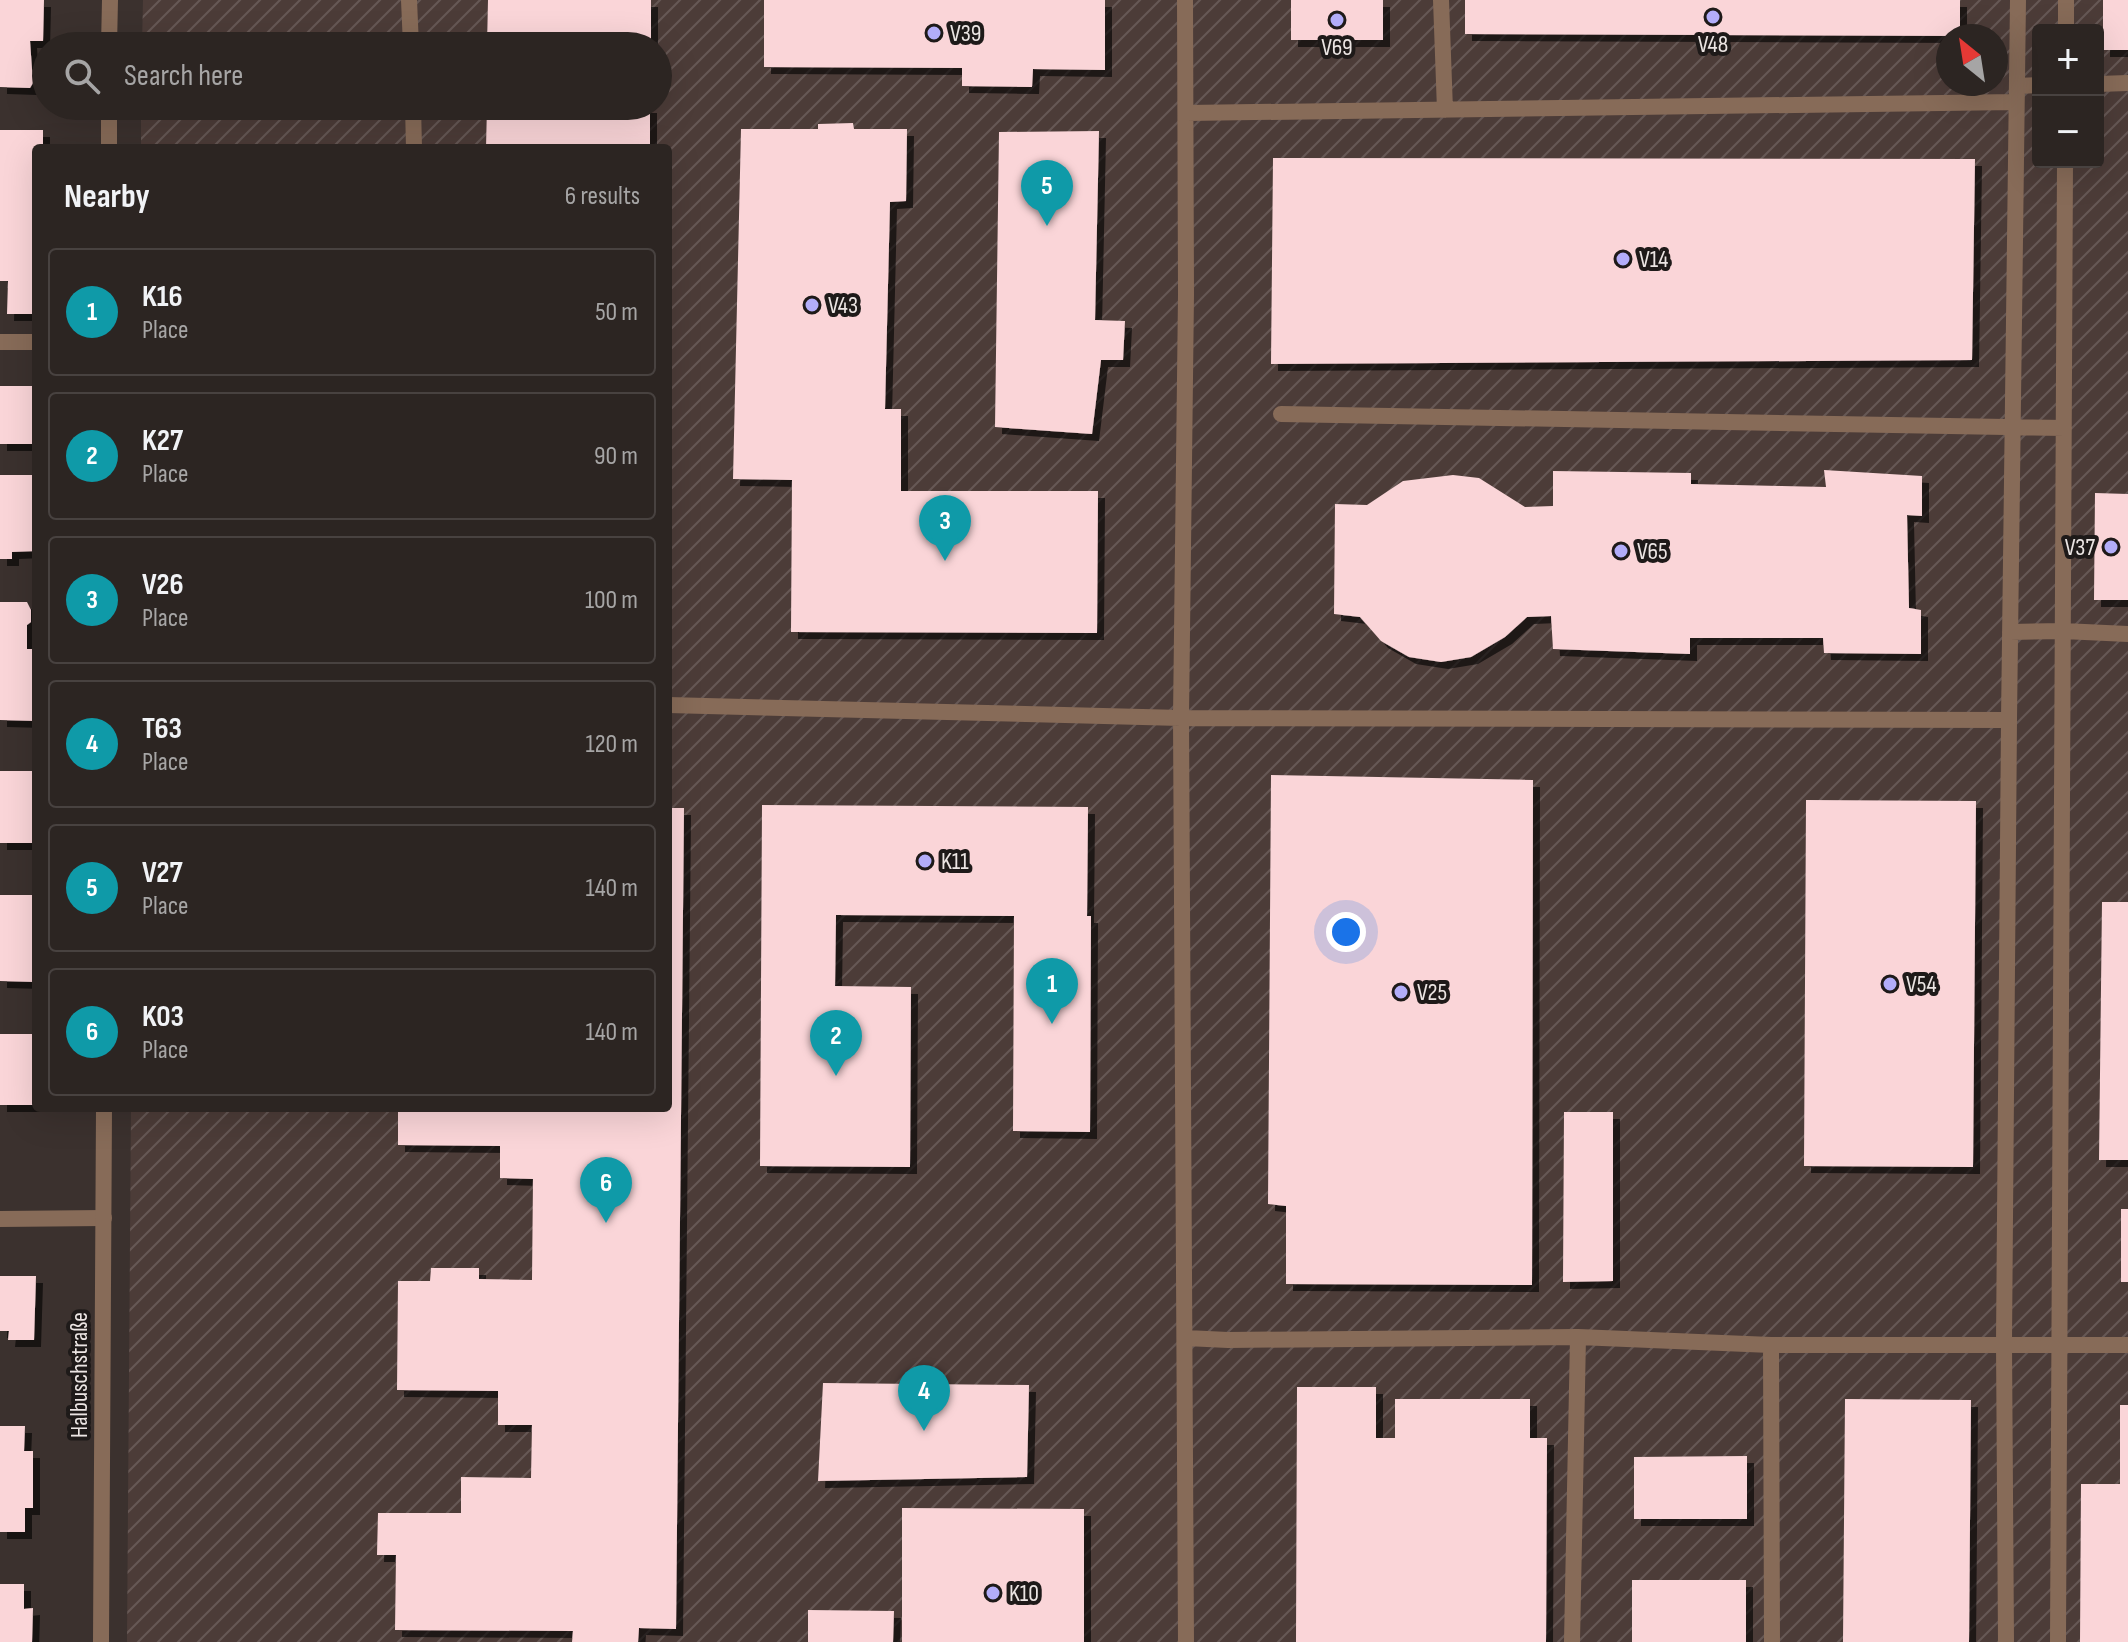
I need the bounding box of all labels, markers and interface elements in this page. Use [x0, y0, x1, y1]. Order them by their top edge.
marker: V48 [1704, 8, 1722, 26]
marker: V69 [1328, 11, 1346, 29]
place label: V39 [950, 19, 981, 48]
marker: V39 [925, 24, 943, 42]
north arrow [1936, 24, 2008, 96]
map controls [2032, 24, 2104, 168]
button: + [2032, 24, 2104, 96]
place label: V48 [1698, 30, 1728, 59]
search box [32, 32, 672, 120]
place label: V69 [1321, 33, 1353, 62]
icon: search [60, 54, 104, 98]
text: Search here [124, 58, 243, 94]
button: − [2032, 96, 2104, 168]
pin: 5 [1021, 160, 1073, 226]
text: Nearby [64, 176, 150, 217]
text: 6 results [565, 181, 640, 212]
place label: V14 [1639, 245, 1668, 274]
marker: V14 [1614, 250, 1632, 268]
text: K16 [142, 279, 183, 315]
place label: V43 [828, 291, 858, 320]
marker: V43 [803, 296, 821, 314]
text: 1 [87, 297, 97, 328]
text: 50 m [595, 297, 638, 328]
text: Place [142, 315, 189, 346]
text: K27 [142, 423, 183, 459]
text: 2 [86, 441, 98, 472]
text: 90 m [594, 441, 638, 472]
text: Place [142, 459, 189, 490]
pin: 3 [919, 495, 971, 561]
place label: V37 [2065, 533, 2095, 562]
place label: V65 [1637, 537, 1668, 566]
marker: V37 [2102, 538, 2120, 556]
marker: V65 [1612, 542, 1630, 560]
text: V26 [142, 567, 184, 603]
text: 3 [86, 585, 98, 616]
text: 100 m [585, 585, 638, 616]
text: Place [142, 603, 189, 634]
text: T63 [142, 711, 182, 747]
text: 4 [86, 729, 98, 760]
text: 120 m [585, 729, 638, 760]
text: Place [142, 747, 189, 778]
place label: K11 [941, 847, 969, 876]
marker: K11 [916, 852, 934, 870]
text: V27 [142, 855, 183, 891]
text: 5 [86, 873, 98, 904]
text: 140 m [586, 873, 638, 904]
text: Place [142, 891, 189, 922]
your location [1326, 912, 1366, 952]
pin: 1 [1026, 958, 1078, 1024]
place label: V54 [1906, 970, 1937, 999]
marker: V54 [1881, 975, 1899, 993]
place label: V25 [1417, 978, 1447, 1007]
marker: V25 [1392, 983, 1410, 1001]
text: K03 [142, 999, 184, 1035]
pin: 2 [810, 1010, 862, 1076]
text: 6 [86, 1017, 98, 1048]
text: 140 m [586, 1017, 638, 1048]
text: Place [142, 1035, 189, 1066]
pin: 6 [580, 1157, 632, 1223]
street label: Halbuschstraße [65, 1312, 94, 1438]
pin: 4 [898, 1365, 950, 1431]
place label: K10 [1009, 1579, 1039, 1608]
marker: K10 [984, 1584, 1002, 1602]

